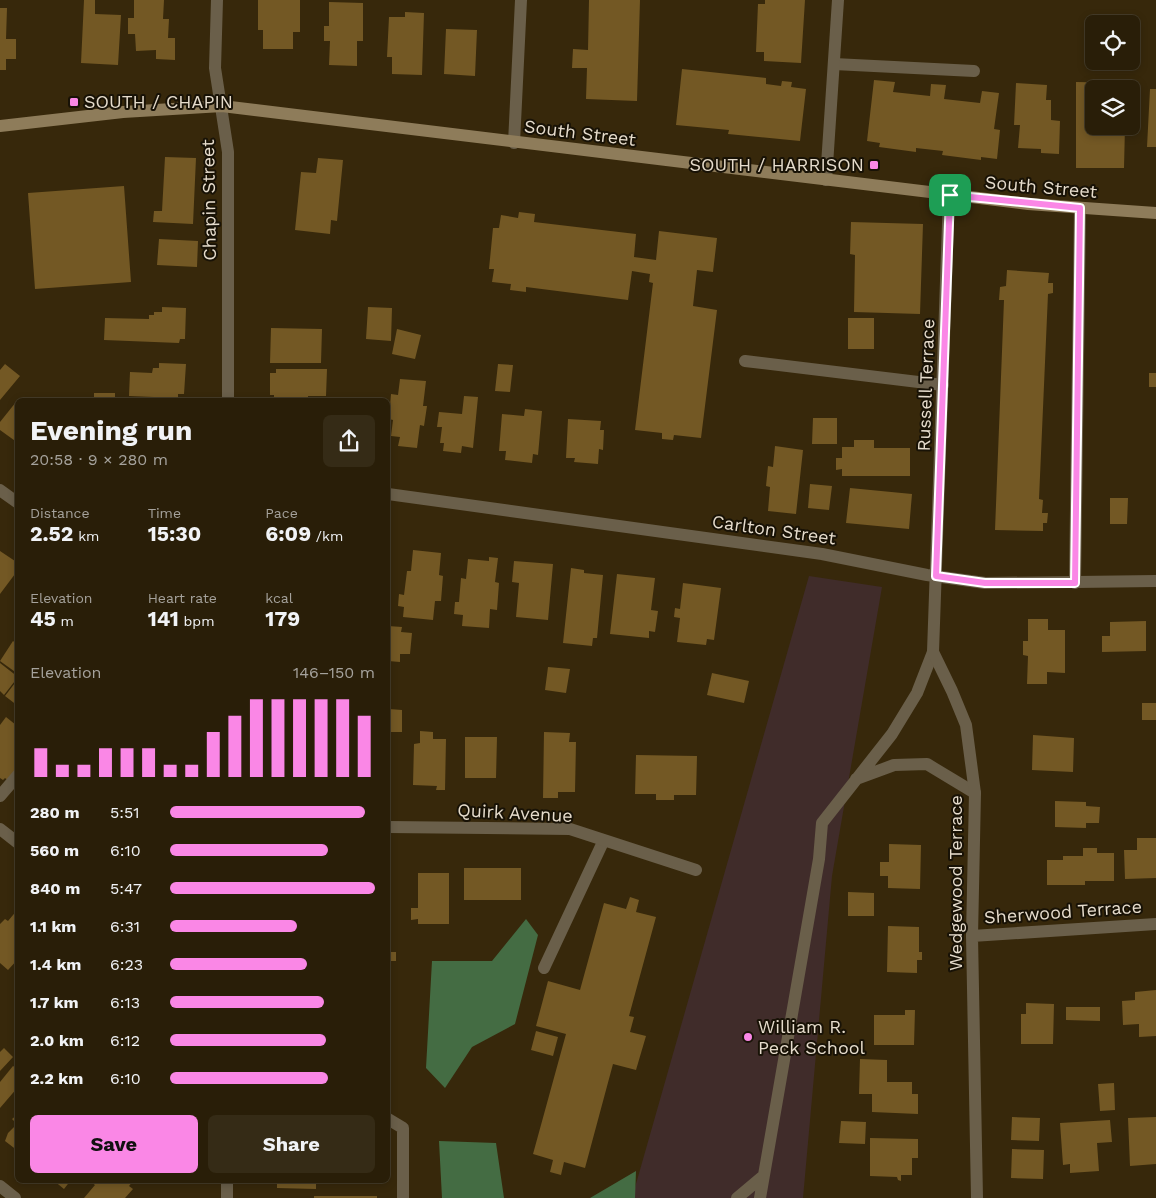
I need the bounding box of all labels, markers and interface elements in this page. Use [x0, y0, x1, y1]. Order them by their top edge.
map controls [1085, 15, 1140, 135]
button: locate [1085, 15, 1140, 70]
button: layers [1085, 80, 1140, 135]
place label: SOUTH / CHAPIN [84, 91, 233, 112]
marker: SOUTH / CHAPIN [68, 96, 80, 108]
street label: South Street [523, 115, 638, 150]
street label: Chapin Street [197, 139, 220, 261]
place label: SOUTH / HARRISON [689, 154, 864, 175]
marker: SOUTH / HARRISON [868, 159, 880, 171]
street label: South Street [984, 171, 1098, 202]
pin [929, 174, 971, 216]
icon: arrive [936, 181, 964, 209]
street label: Russell Terrace [913, 318, 938, 452]
text: Evening run [30, 414, 192, 447]
button: share [323, 415, 375, 467]
text: 20:58 · 9 × 280 m [30, 450, 168, 469]
text: Distance [30, 505, 90, 521]
text: Time [148, 505, 181, 521]
text: Pace [265, 505, 298, 521]
street label: Carlton Street [711, 510, 838, 549]
text: 2.52 [30, 521, 73, 546]
text: 15:30 [148, 521, 201, 546]
text: 6:09 [265, 521, 311, 546]
text: km [73, 528, 99, 544]
text: /km [311, 528, 343, 544]
text: Elevation [30, 590, 93, 606]
text: Heart rate [148, 590, 217, 606]
text: kcal [265, 590, 293, 606]
text: 45 [30, 606, 56, 631]
text: 141 [148, 606, 179, 631]
text: 179 [265, 606, 300, 631]
text: m [56, 613, 74, 629]
text: bpm [179, 613, 214, 629]
text: Elevation [30, 663, 101, 682]
text: 146–150 m [293, 663, 375, 682]
street label: Wedgewood Terrace [945, 795, 966, 971]
street label: Quirk Avenue [457, 799, 573, 826]
text: 280 m [30, 803, 80, 822]
text: 5:51 [110, 803, 140, 822]
text: 560 m [30, 841, 79, 860]
text: 6:10 [110, 841, 141, 860]
text: 840 m [30, 879, 80, 898]
text: 5:47 [110, 879, 142, 898]
street label: Sherwood Terrace [983, 896, 1143, 927]
text: 1.1 km [30, 917, 76, 936]
text: 6:31 [110, 917, 140, 936]
text: 1.4 km [30, 955, 81, 974]
text: 6:23 [110, 955, 143, 974]
text: 1.7 km [30, 993, 79, 1012]
text: 6:13 [110, 993, 140, 1012]
place label: William R. Peck School [758, 1016, 866, 1058]
text: 2.0 km [30, 1031, 84, 1050]
text: 6:12 [110, 1031, 140, 1050]
marker: William R. Peck School [742, 1031, 754, 1043]
text: 2.2 km [30, 1069, 83, 1088]
text: 6:10 [110, 1069, 141, 1088]
button: Save [30, 1115, 198, 1173]
button: Share [208, 1115, 375, 1173]

